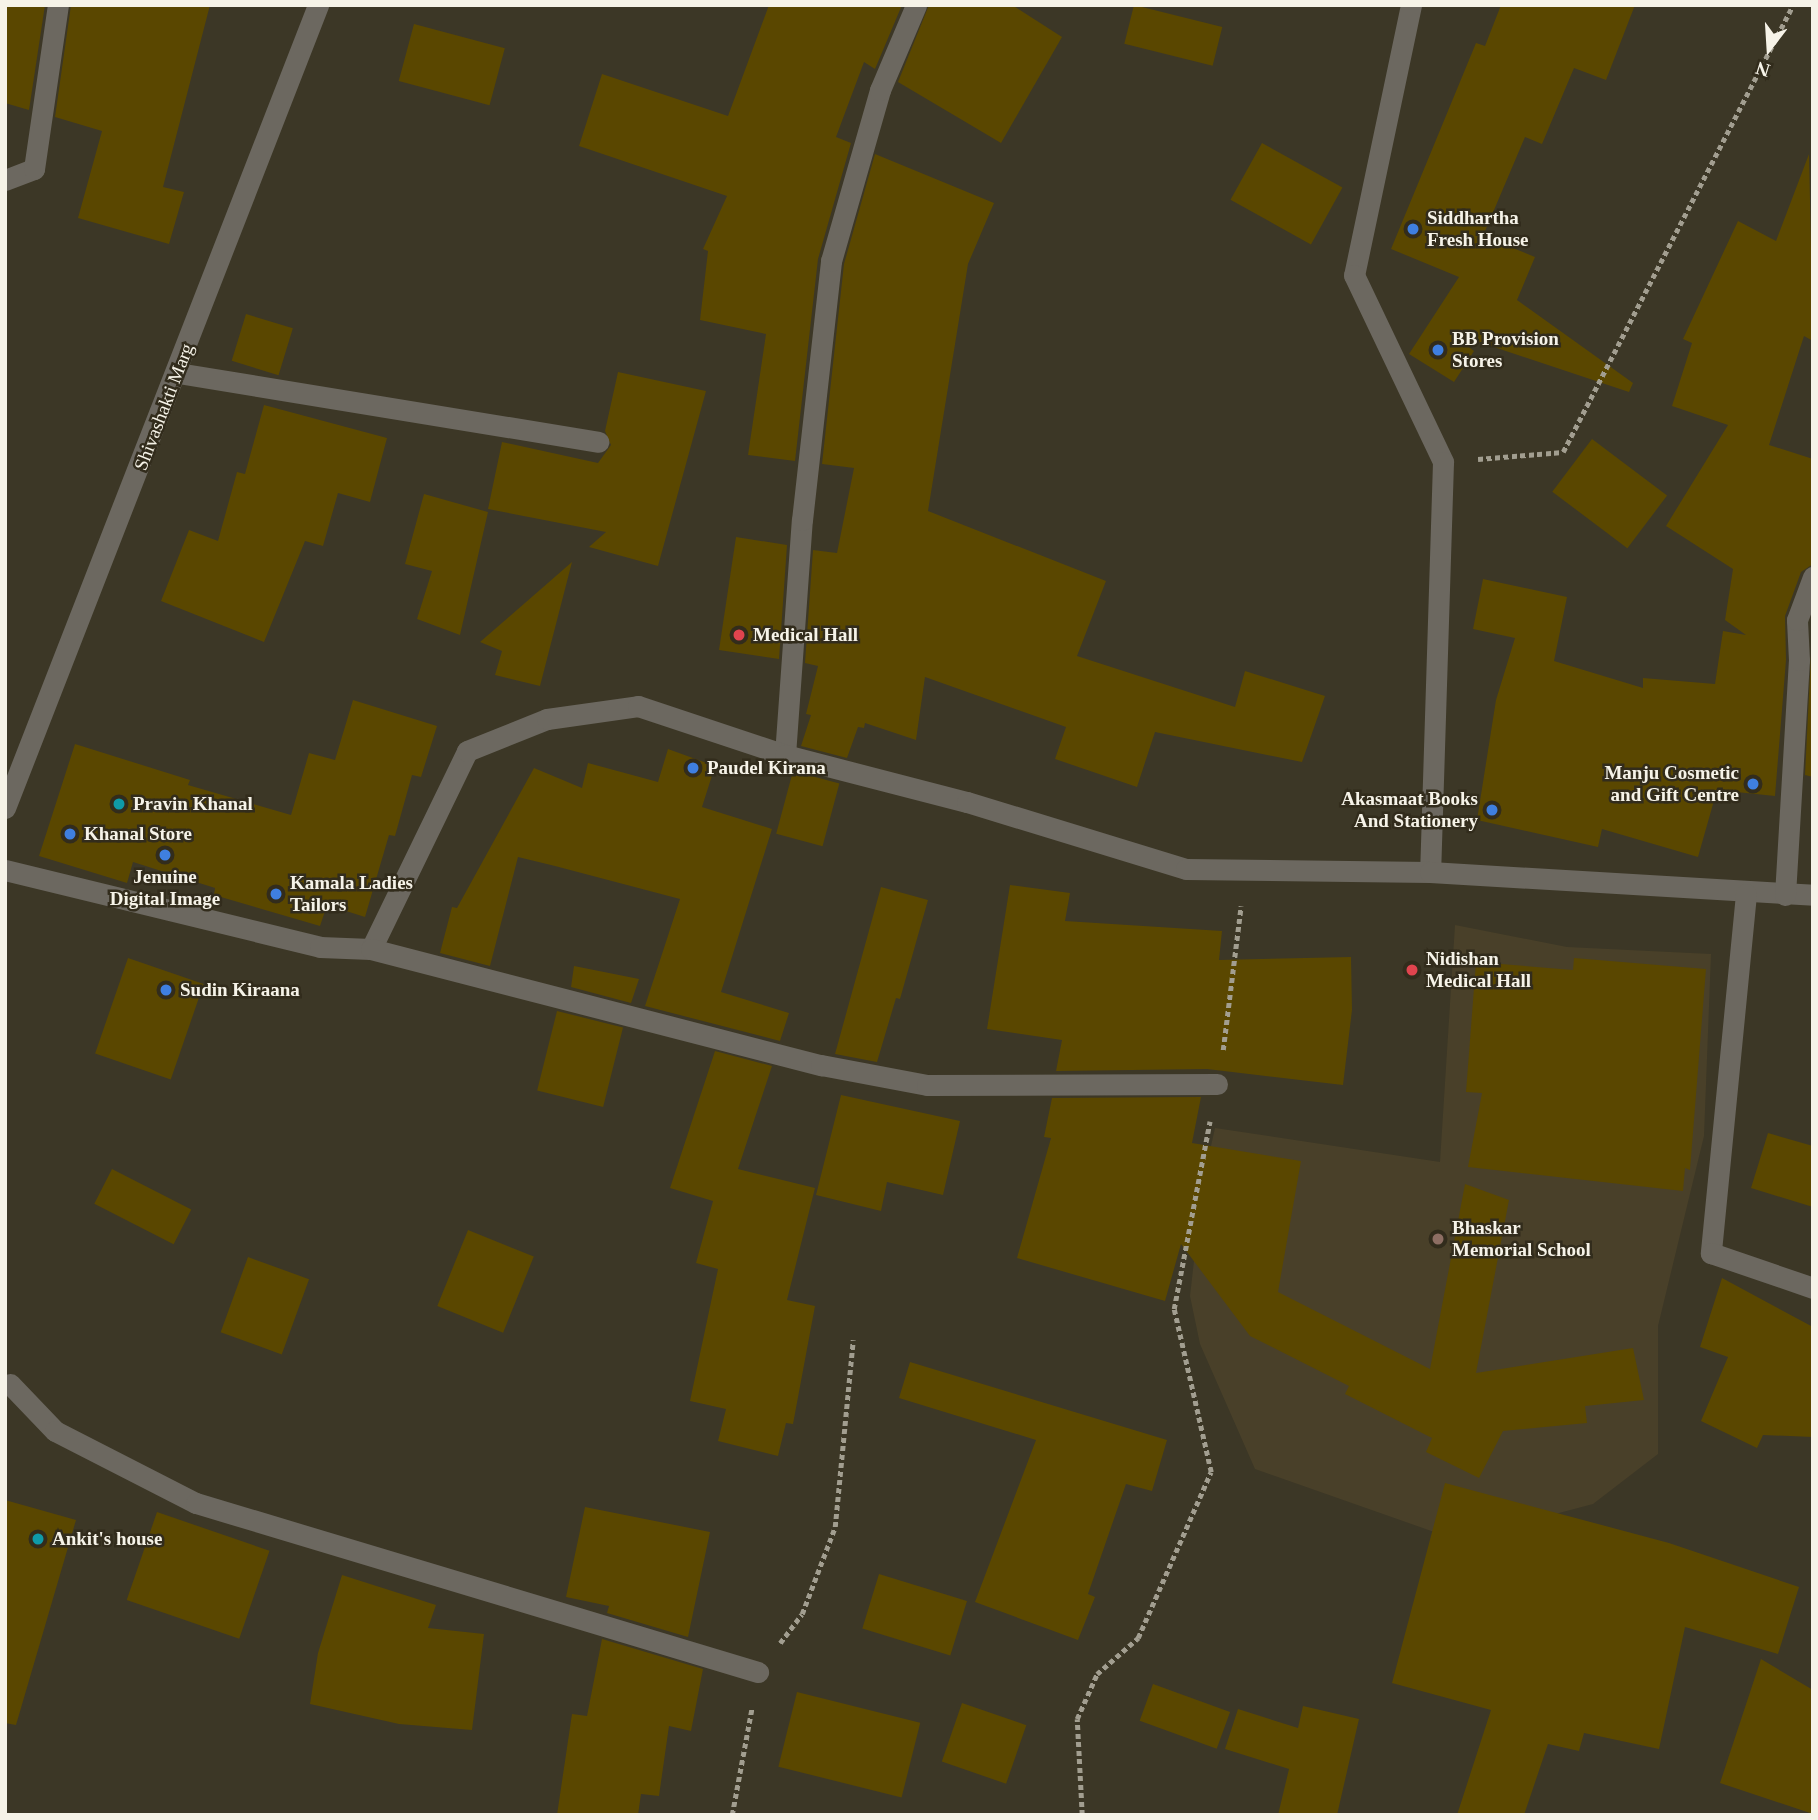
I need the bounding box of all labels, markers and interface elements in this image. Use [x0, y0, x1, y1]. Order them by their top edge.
north arrow [1734, 14, 1804, 84]
text: N [1753, 58, 1772, 82]
place label: Siddhartha Fresh House [1427, 207, 1529, 251]
marker: Siddhartha Fresh House [1405, 221, 1421, 237]
place label: BB Provision Stores [1452, 328, 1559, 372]
street label: Shivashakti Marg [129, 340, 199, 474]
marker: BB Provision Stores [1430, 342, 1446, 358]
place label: Medical Hall [753, 624, 858, 646]
marker: Medical Hall [731, 627, 747, 643]
place label: Paudel Kirana [707, 757, 826, 779]
marker: Paudel Kirana [685, 760, 701, 776]
place label: Manju Cosmetic and Gift Centre [1604, 762, 1739, 806]
marker: Manju Cosmetic and Gift Centre [1745, 776, 1761, 792]
place label: Akasmaat Books And Stationery [1341, 788, 1478, 832]
place label: Pravin Khanal [133, 793, 253, 815]
marker: Pravin Khanal [111, 796, 127, 812]
marker: Akasmaat Books And Stationery [1484, 802, 1500, 818]
place label: Khanal Store [84, 823, 192, 845]
marker: Khanal Store [62, 826, 78, 842]
marker: Jenuine Digital Image [157, 847, 173, 863]
place label: Jenuine Digital Image [110, 866, 220, 910]
place label: Kamala Ladies Tailors [290, 872, 413, 916]
marker: Kamala Ladies Tailors [268, 886, 284, 902]
place label: Nidishan Medical Hall [1426, 948, 1531, 992]
marker: Nidishan Medical Hall [1404, 962, 1420, 978]
place label: Sudin Kiraana [180, 979, 300, 1001]
marker: Sudin Kiraana [158, 982, 174, 998]
place label: Bhaskar Memorial School [1452, 1217, 1591, 1261]
marker: Bhaskar Memorial School [1430, 1231, 1446, 1247]
place label: Ankit's house [52, 1528, 162, 1550]
marker: Ankit's house [30, 1531, 46, 1547]

